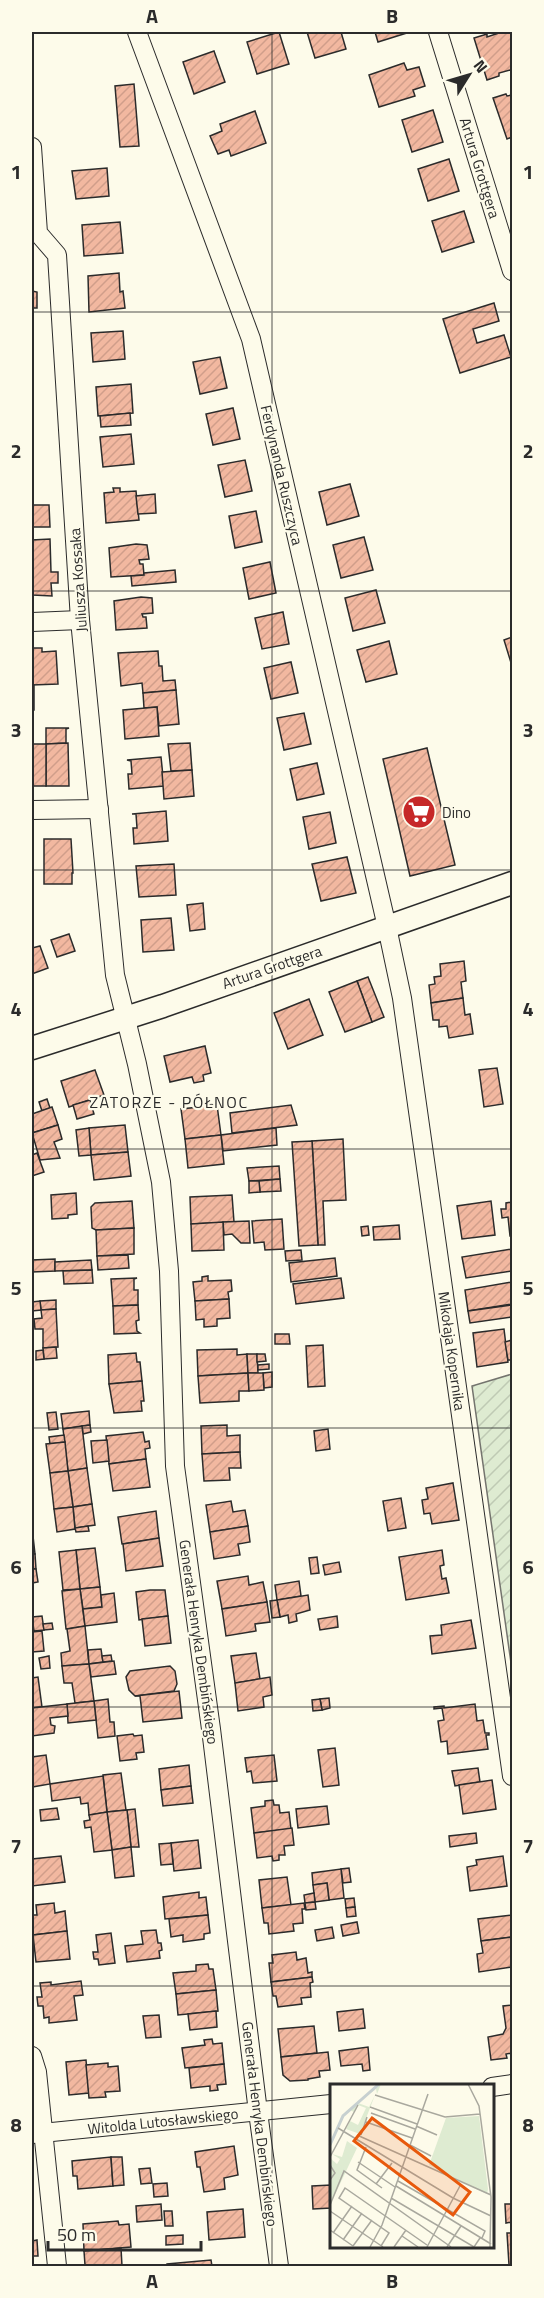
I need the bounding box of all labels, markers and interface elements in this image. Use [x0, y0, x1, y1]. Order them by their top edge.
text: A [146, 0, 158, 31]
text: B [386, 0, 398, 31]
north arrow [439, 45, 499, 105]
text: N [468, 54, 494, 78]
street label: Artura Grottgera [454, 115, 506, 222]
text: 1 [10, 156, 22, 187]
text: 1 [522, 156, 534, 187]
street label: Ferdynanda Ruszczyca [255, 403, 309, 548]
text: 2 [10, 435, 22, 466]
text: 2 [522, 435, 534, 466]
street label: Juliusza Kossaka [63, 527, 93, 633]
text: 3 [10, 714, 22, 745]
text: 3 [522, 714, 534, 745]
supermarket icon: Dino [401, 794, 437, 830]
place label: Dino [442, 801, 471, 824]
street label: Artura Grottgera [219, 939, 325, 995]
text: 4 [10, 993, 22, 1024]
text: 4 [522, 993, 534, 1024]
district label: ZATORZE - PÓŁNOC [89, 1090, 249, 1114]
text: 5 [10, 1272, 22, 1303]
text: 5 [522, 1272, 534, 1303]
street label: Mikołaja Kopernika [432, 1290, 472, 1412]
street label: Generała Henryka Dembińskiego [173, 1538, 225, 1746]
text: 6 [10, 1551, 22, 1582]
text: 6 [522, 1551, 534, 1582]
text: 7 [10, 1830, 22, 1861]
text: 7 [522, 1830, 534, 1861]
street label: Generała Henryka Dembińskiego [236, 2020, 284, 2228]
inset map [330, 2084, 493, 2247]
street label: Witolda Lutosławskiego [87, 2102, 240, 2140]
text: 8 [10, 2109, 22, 2140]
text: 8 [522, 2109, 534, 2140]
scale bar [48, 2214, 201, 2252]
text: 50 m [57, 2221, 96, 2248]
text: A [146, 2265, 158, 2296]
text: B [386, 2265, 398, 2296]

